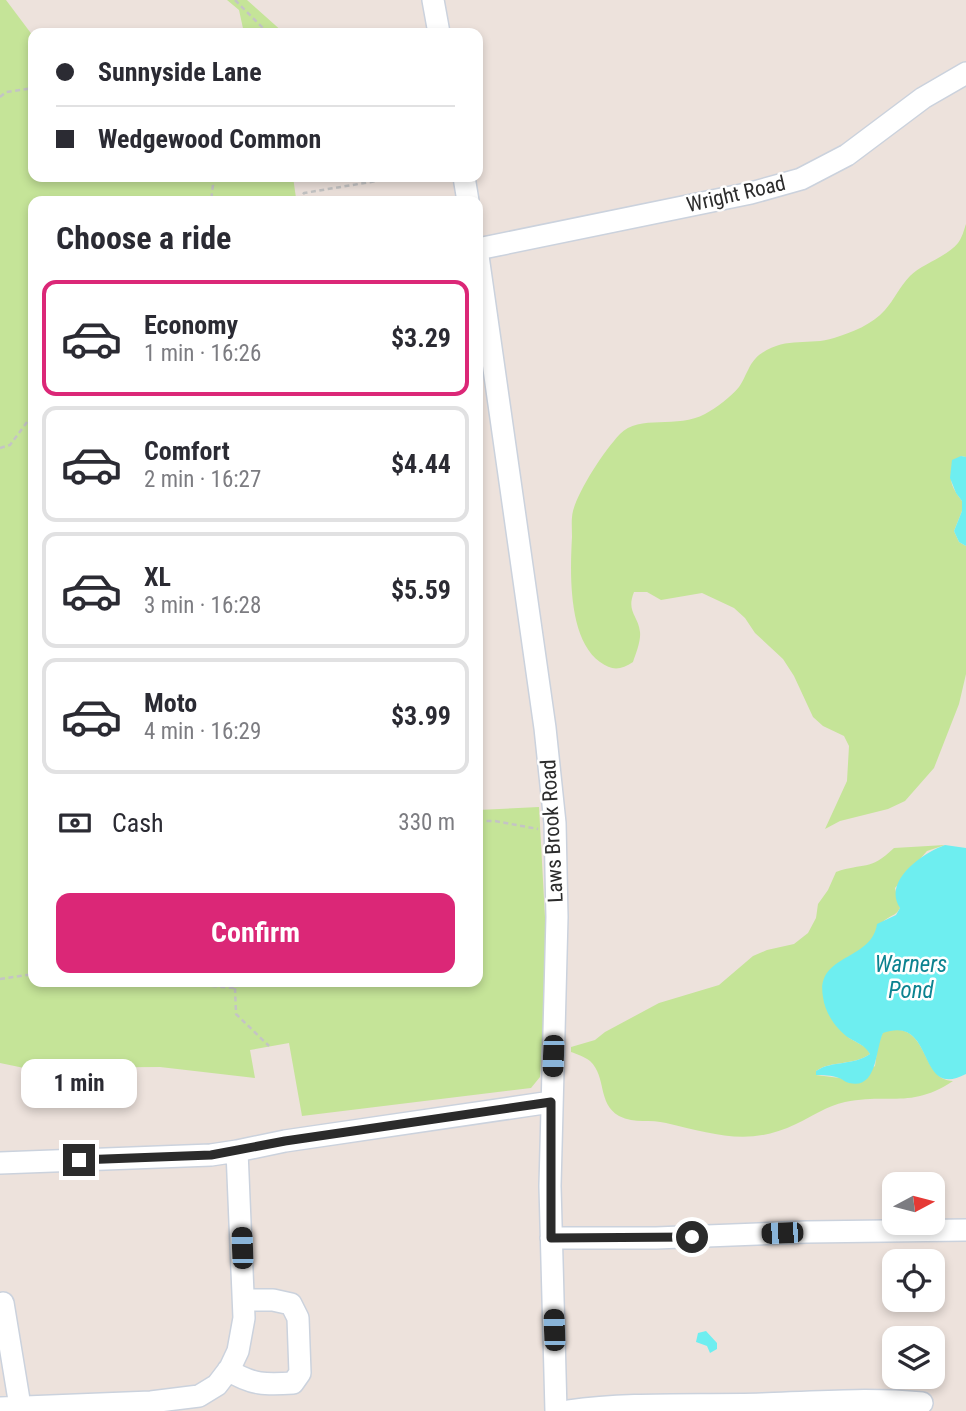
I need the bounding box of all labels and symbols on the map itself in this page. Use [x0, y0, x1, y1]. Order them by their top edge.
street label: Wright Road [684, 171, 788, 217]
street label: Laws Brook Road [536, 759, 568, 903]
water label: Warners Pond [875, 951, 947, 1004]
car [542, 1035, 565, 1077]
callout: 1 min [21, 1058, 137, 1108]
route end [63, 1144, 95, 1176]
north arrow [882, 1172, 945, 1236]
route start [676, 1221, 708, 1253]
car [761, 1222, 804, 1244]
car [231, 1227, 254, 1269]
car [543, 1309, 566, 1351]

